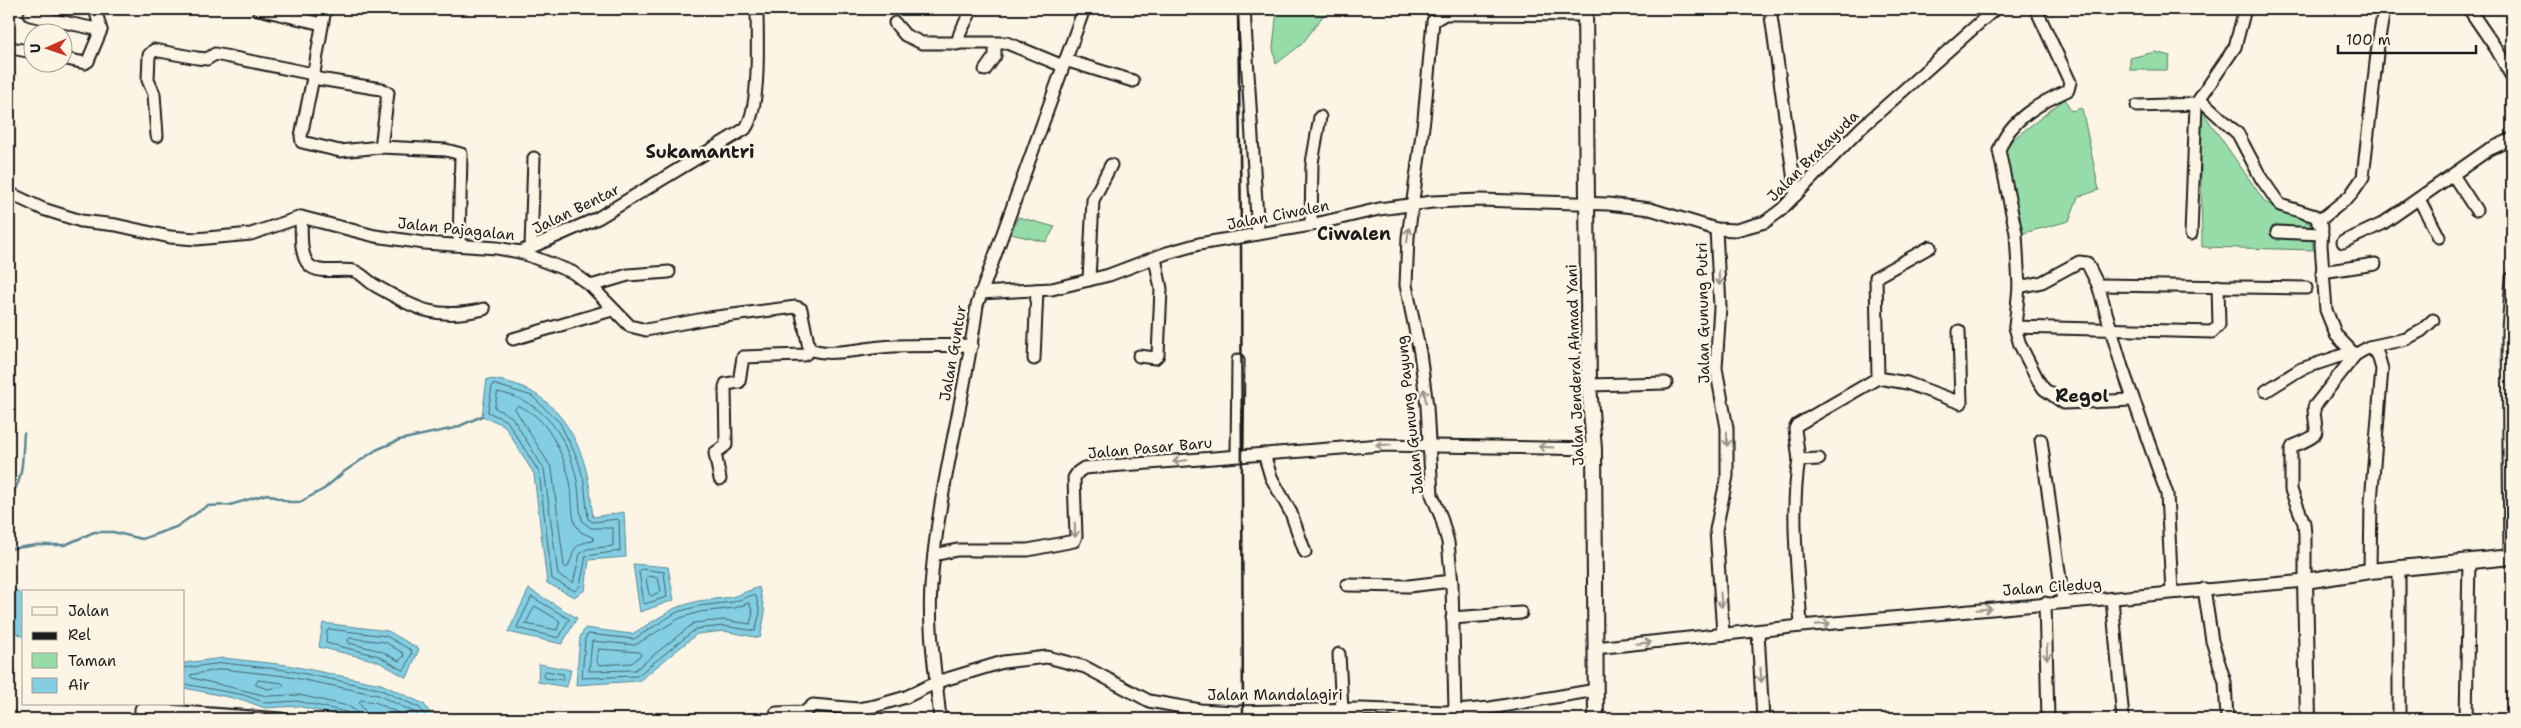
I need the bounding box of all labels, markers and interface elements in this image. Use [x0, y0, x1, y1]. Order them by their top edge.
north arrow [22, 22, 72, 72]
scale bar [2338, 22, 2476, 54]
text: 100 m [2346, 30, 2391, 50]
text: U [26, 43, 44, 54]
street label: Jalan Bratayuda [1763, 106, 1863, 206]
district label: Sukamantri [645, 140, 755, 164]
street label: Jalan Bentar [529, 179, 623, 239]
street label: Jalan Ciwalen [1225, 195, 1331, 235]
street label: Jalan Pajagalan [396, 213, 516, 245]
district label: Ciwalen [1317, 222, 1391, 246]
one-way arrow [1403, 228, 1413, 244]
street label: Jalan Gunung Putri [1692, 242, 1714, 384]
street label: Jalan Jenderal Ahmad Yani [1561, 264, 1589, 466]
one-way arrow [1714, 270, 1723, 286]
street label: Jalan Guntur [935, 303, 971, 403]
street label: Jalan Gunung Payung [1392, 335, 1428, 495]
district label: Regol [2055, 384, 2109, 408]
one-way arrow [1420, 388, 1430, 404]
one-way arrow [1722, 430, 1732, 447]
street label: Jalan Pasar Baru [1087, 433, 1213, 463]
one-way arrow [1375, 440, 1391, 449]
one-way arrow [1538, 442, 1554, 452]
one-way arrow [1172, 456, 1188, 466]
one-way arrow [1070, 522, 1080, 538]
street label: Jalan Ciledug [2002, 574, 2102, 600]
legend [22, 590, 185, 706]
one-way arrow [1716, 592, 1725, 608]
text: Jalan [68, 601, 109, 621]
one-way arrow [1976, 604, 1992, 613]
one-way arrow [1814, 619, 1830, 628]
text: Rel [68, 625, 91, 645]
one-way arrow [1635, 638, 1651, 648]
one-way arrow [2043, 643, 2052, 659]
text: Taman [68, 651, 116, 671]
one-way arrow [1757, 667, 1766, 683]
text: Air [68, 675, 90, 695]
street label: Jalan Mandalagiri [1207, 685, 1343, 705]

